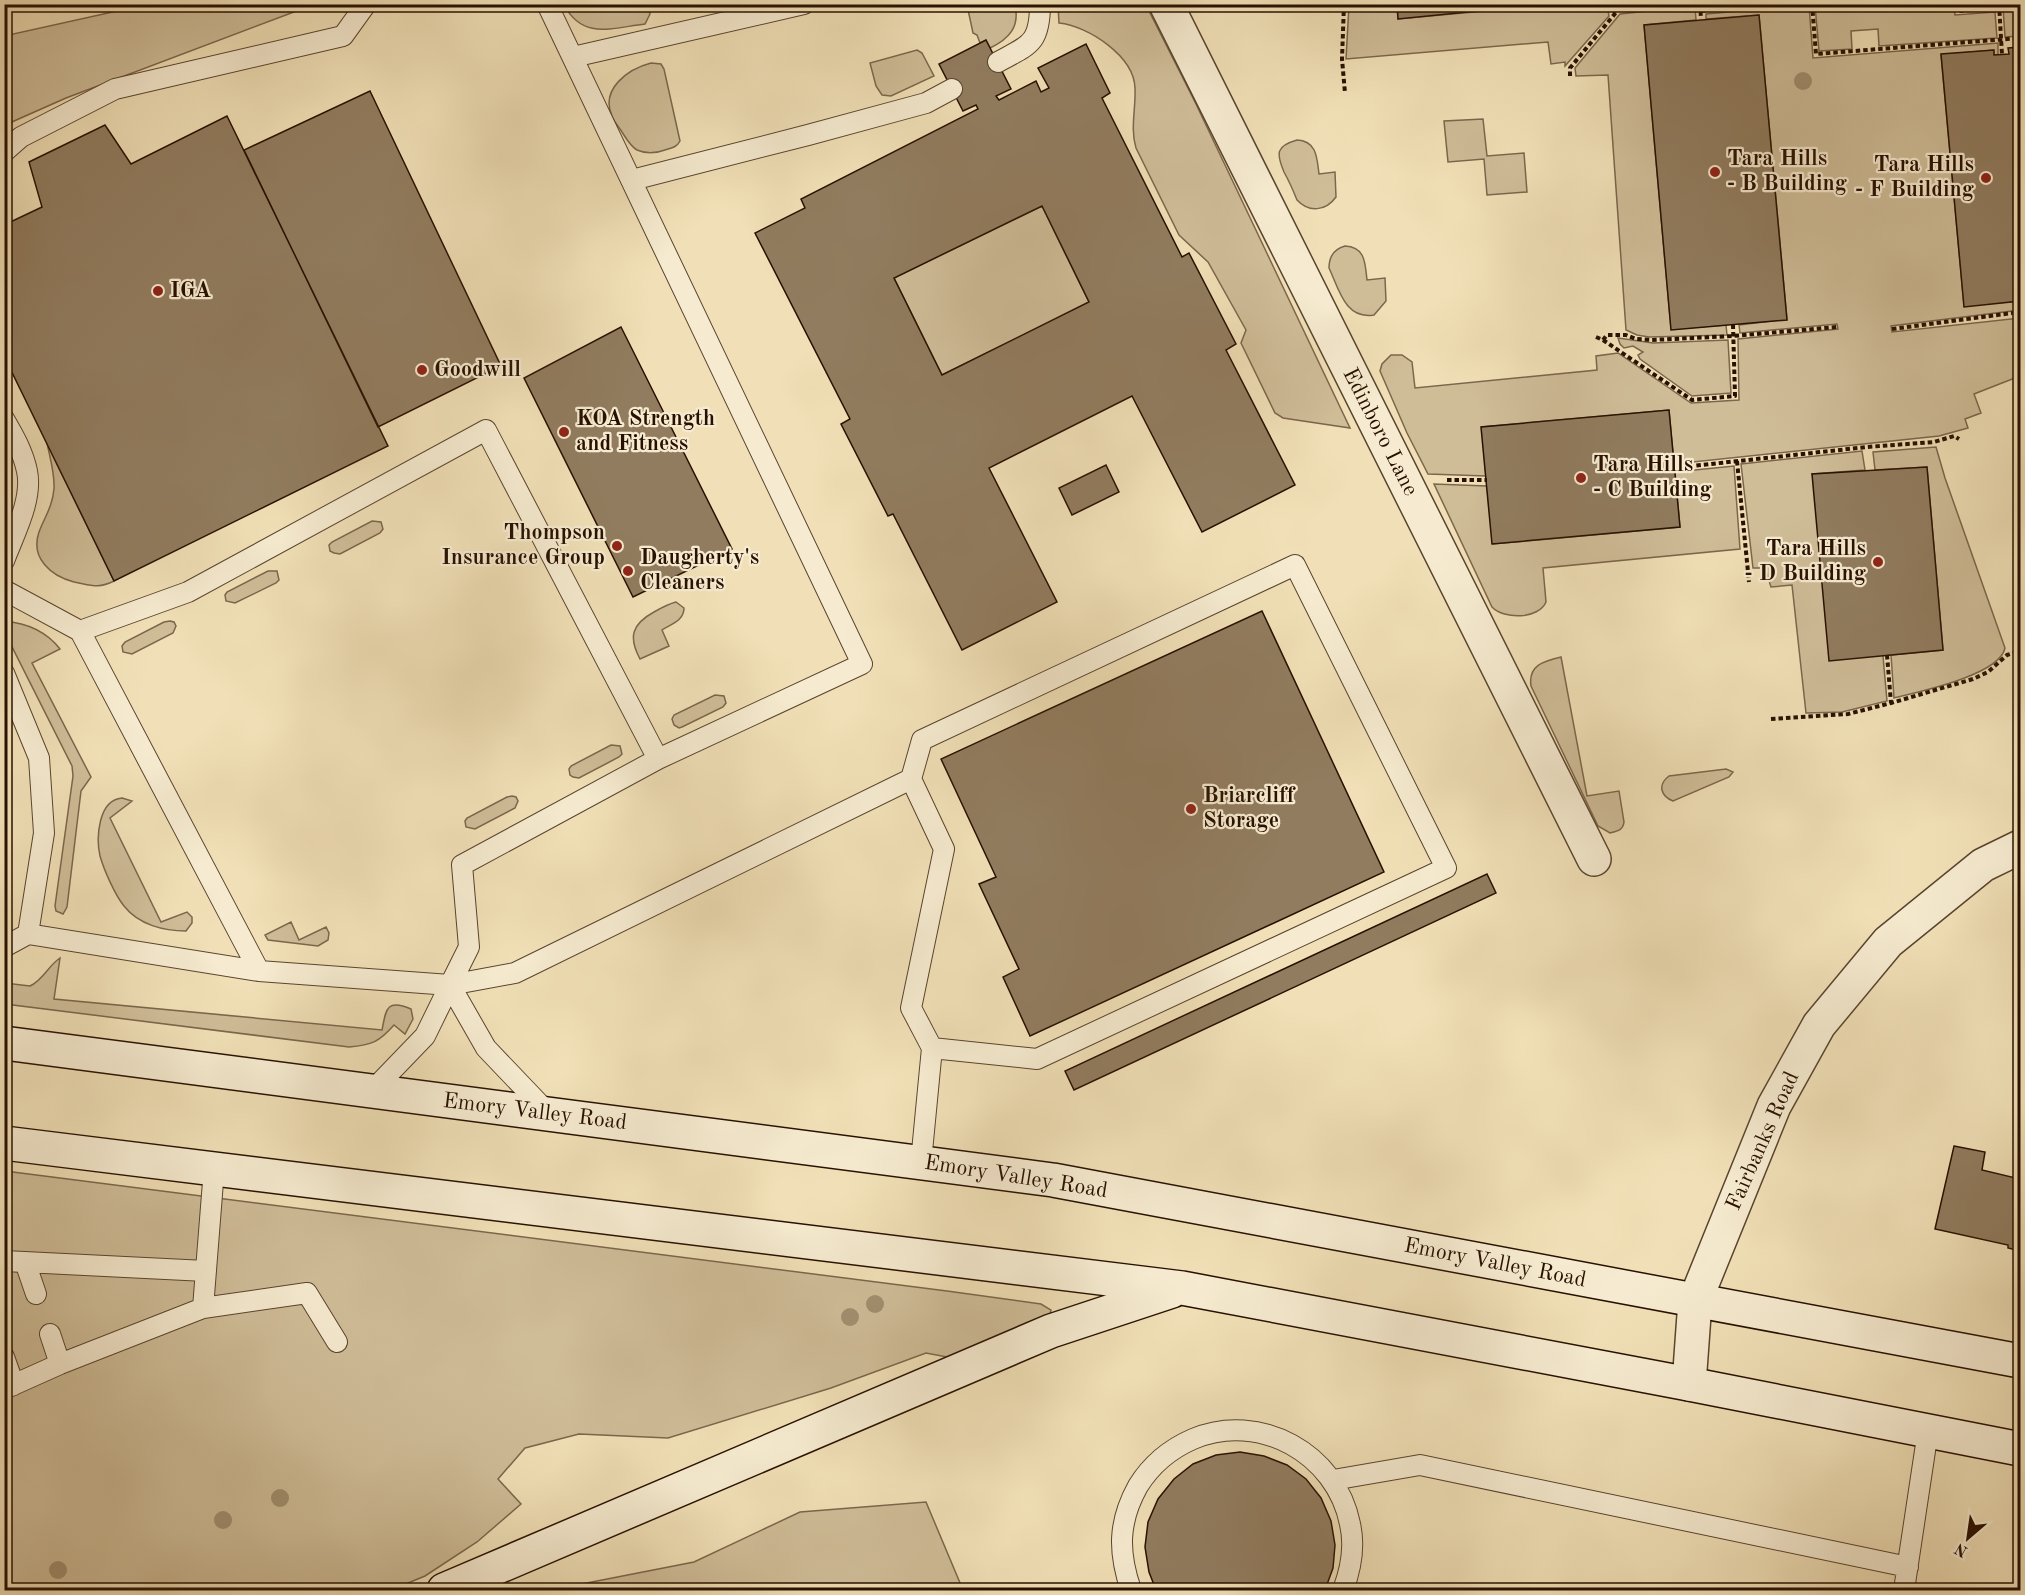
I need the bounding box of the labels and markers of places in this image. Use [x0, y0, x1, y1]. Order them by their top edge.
place label: Tara Hills - B Building [1727, 148, 1847, 195]
place label: Tara Hills - F Building [1855, 154, 1974, 201]
marker: Tara Hills - B Building [1708, 165, 1722, 179]
marker: Tara Hills - F Building [1979, 171, 1993, 185]
place label: IGA [170, 280, 211, 302]
marker: IGA [151, 284, 165, 298]
place label: Goodwill [434, 359, 521, 381]
marker: Goodwill [415, 363, 429, 377]
place label: KOA Strength and Fitness [576, 408, 715, 455]
marker: KOA Strength and Fitness [557, 425, 571, 439]
place label: Tara Hills - C Building [1593, 454, 1712, 501]
marker: Tara Hills - C Building [1574, 471, 1588, 485]
place label: Thompson Insurance Group [441, 522, 605, 569]
place label: Tara Hills - D Building [1744, 538, 1866, 585]
marker: Thompson Insurance Group [610, 539, 624, 553]
place label: Daugherty's Cleaners [640, 547, 759, 594]
marker: Tara Hills - D Building [1871, 555, 1885, 569]
marker: Daugherty's Cleaners [621, 564, 635, 578]
place label: Briarcliff Storage [1203, 785, 1296, 832]
marker: Briarcliff Storage [1184, 802, 1198, 816]

